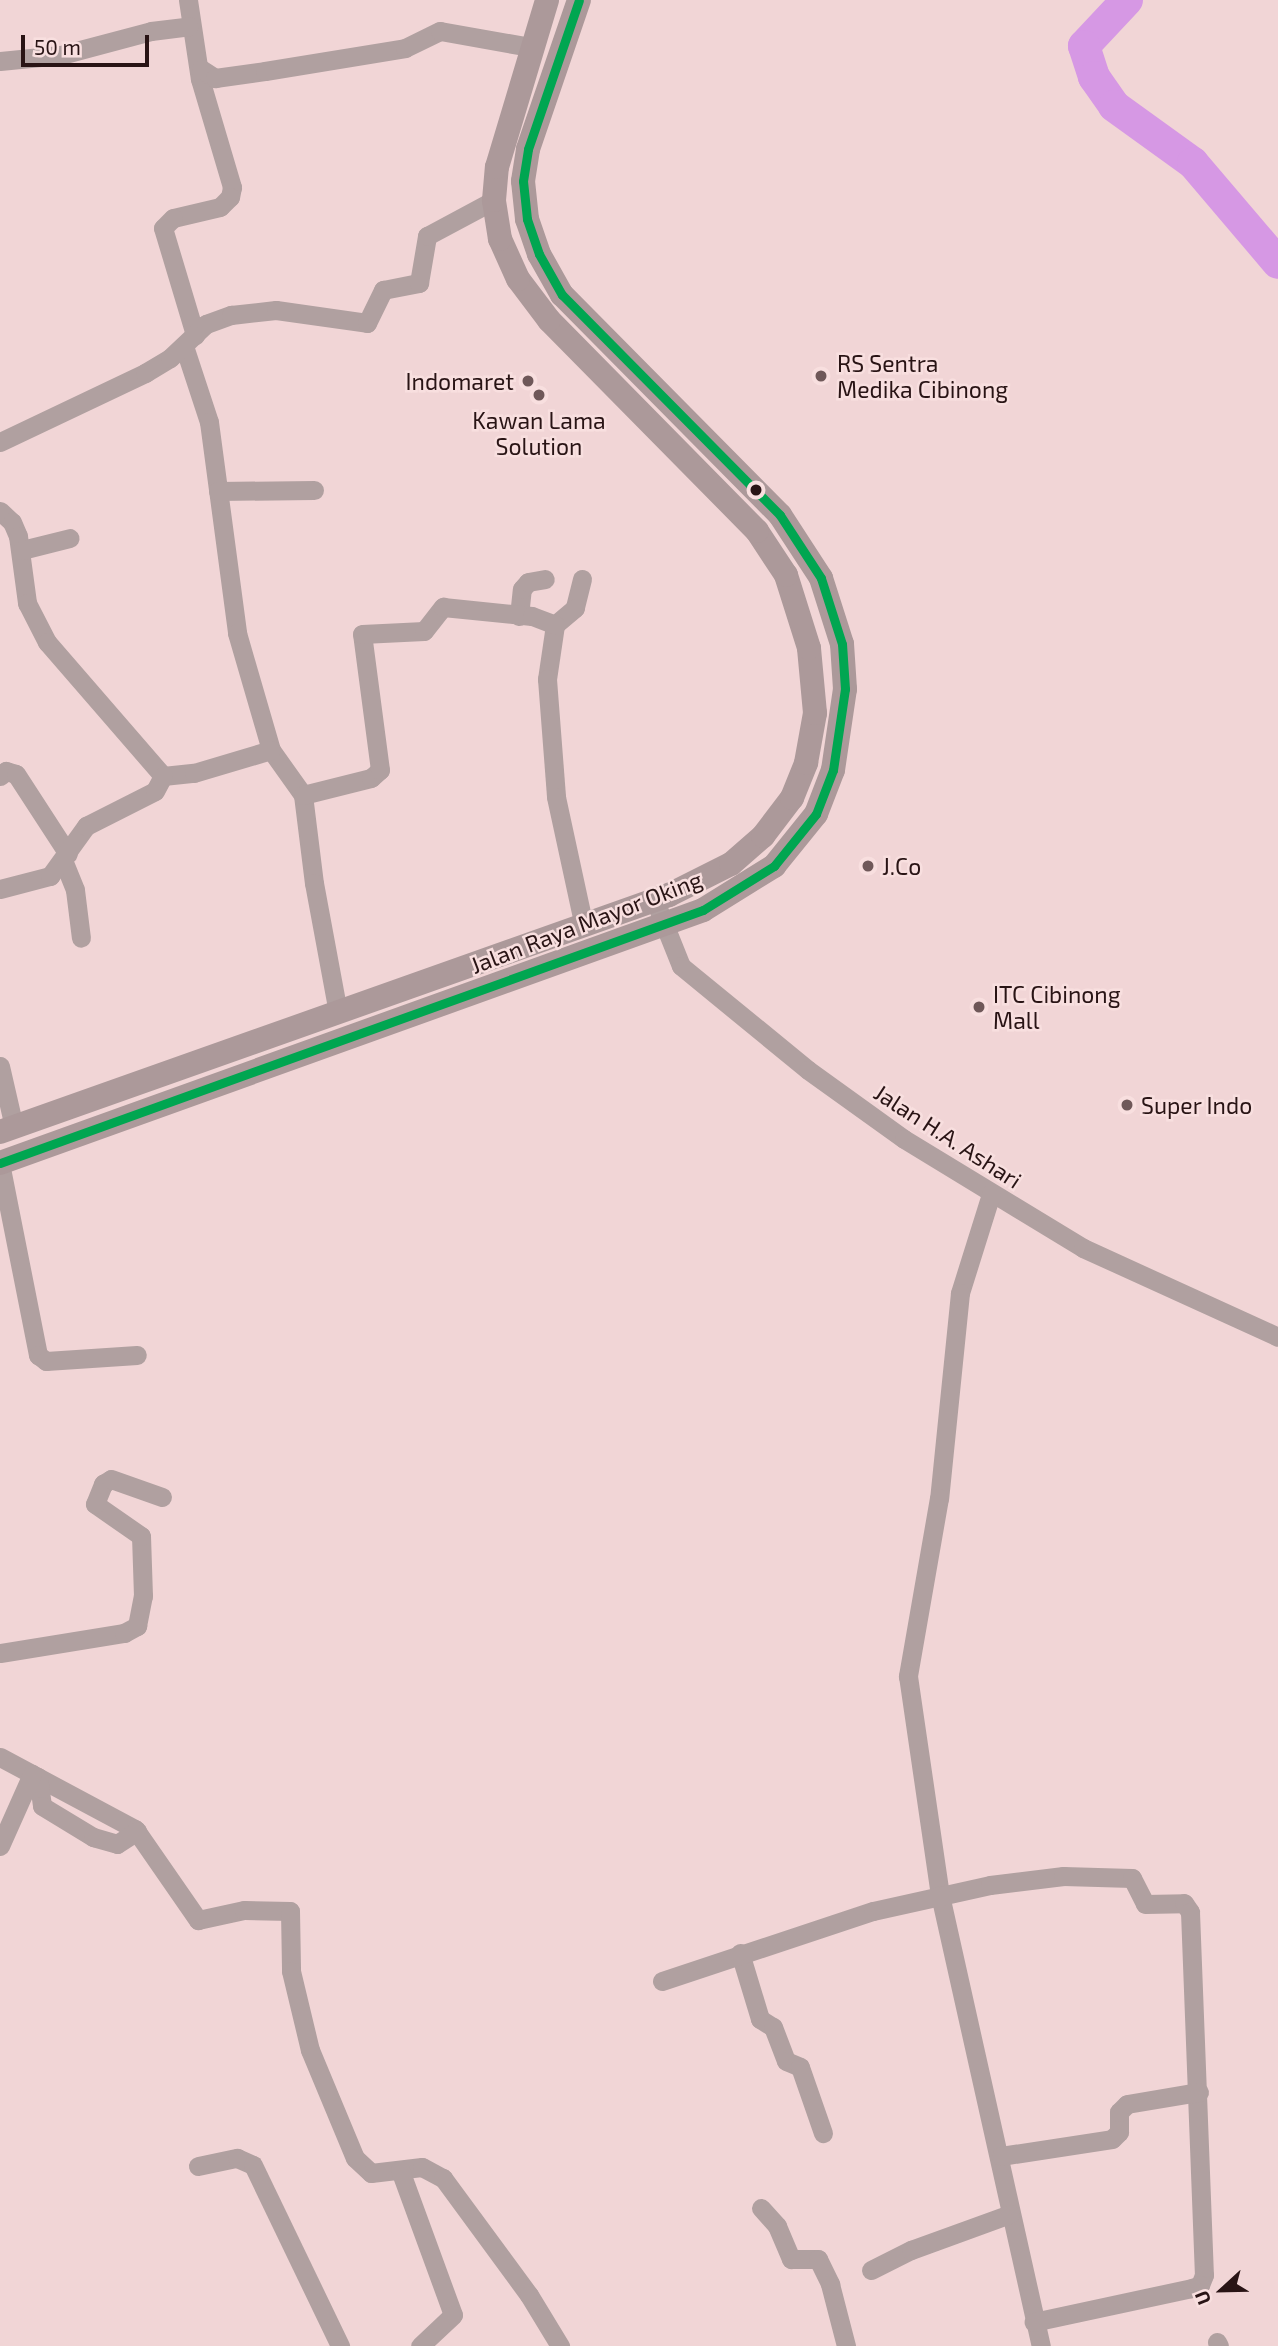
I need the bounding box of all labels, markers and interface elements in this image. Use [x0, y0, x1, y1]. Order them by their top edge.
scale bar [24, 21, 152, 65]
text: 50 m [34, 34, 81, 59]
place label: RS Sentra Medika Cibinong [837, 349, 1008, 403]
marker: RS Sentra Medika Cibinong [811, 366, 831, 386]
place label: Indomaret [406, 367, 514, 395]
marker: Indomaret [520, 373, 536, 389]
marker: Kawan Lama Solution [531, 387, 547, 403]
place label: Kawan Lama Solution [472, 406, 606, 460]
unlabelled marker [749, 483, 763, 497]
place label: J.Co [882, 852, 921, 880]
marker: J.Co [860, 858, 876, 874]
street label: Jalan Raya Mayor Oking [466, 865, 706, 979]
place label: ITC Cibinong Mall [993, 980, 1121, 1034]
marker: ITC Cibinong Mall [971, 999, 987, 1015]
street label: Jalan H.A. Ashari [869, 1078, 1027, 1194]
place label: Super Indo [1141, 1091, 1253, 1119]
marker: Super Indo [1119, 1097, 1135, 1113]
north arrow [1187, 2255, 1257, 2325]
text: U [1189, 2288, 1215, 2308]

